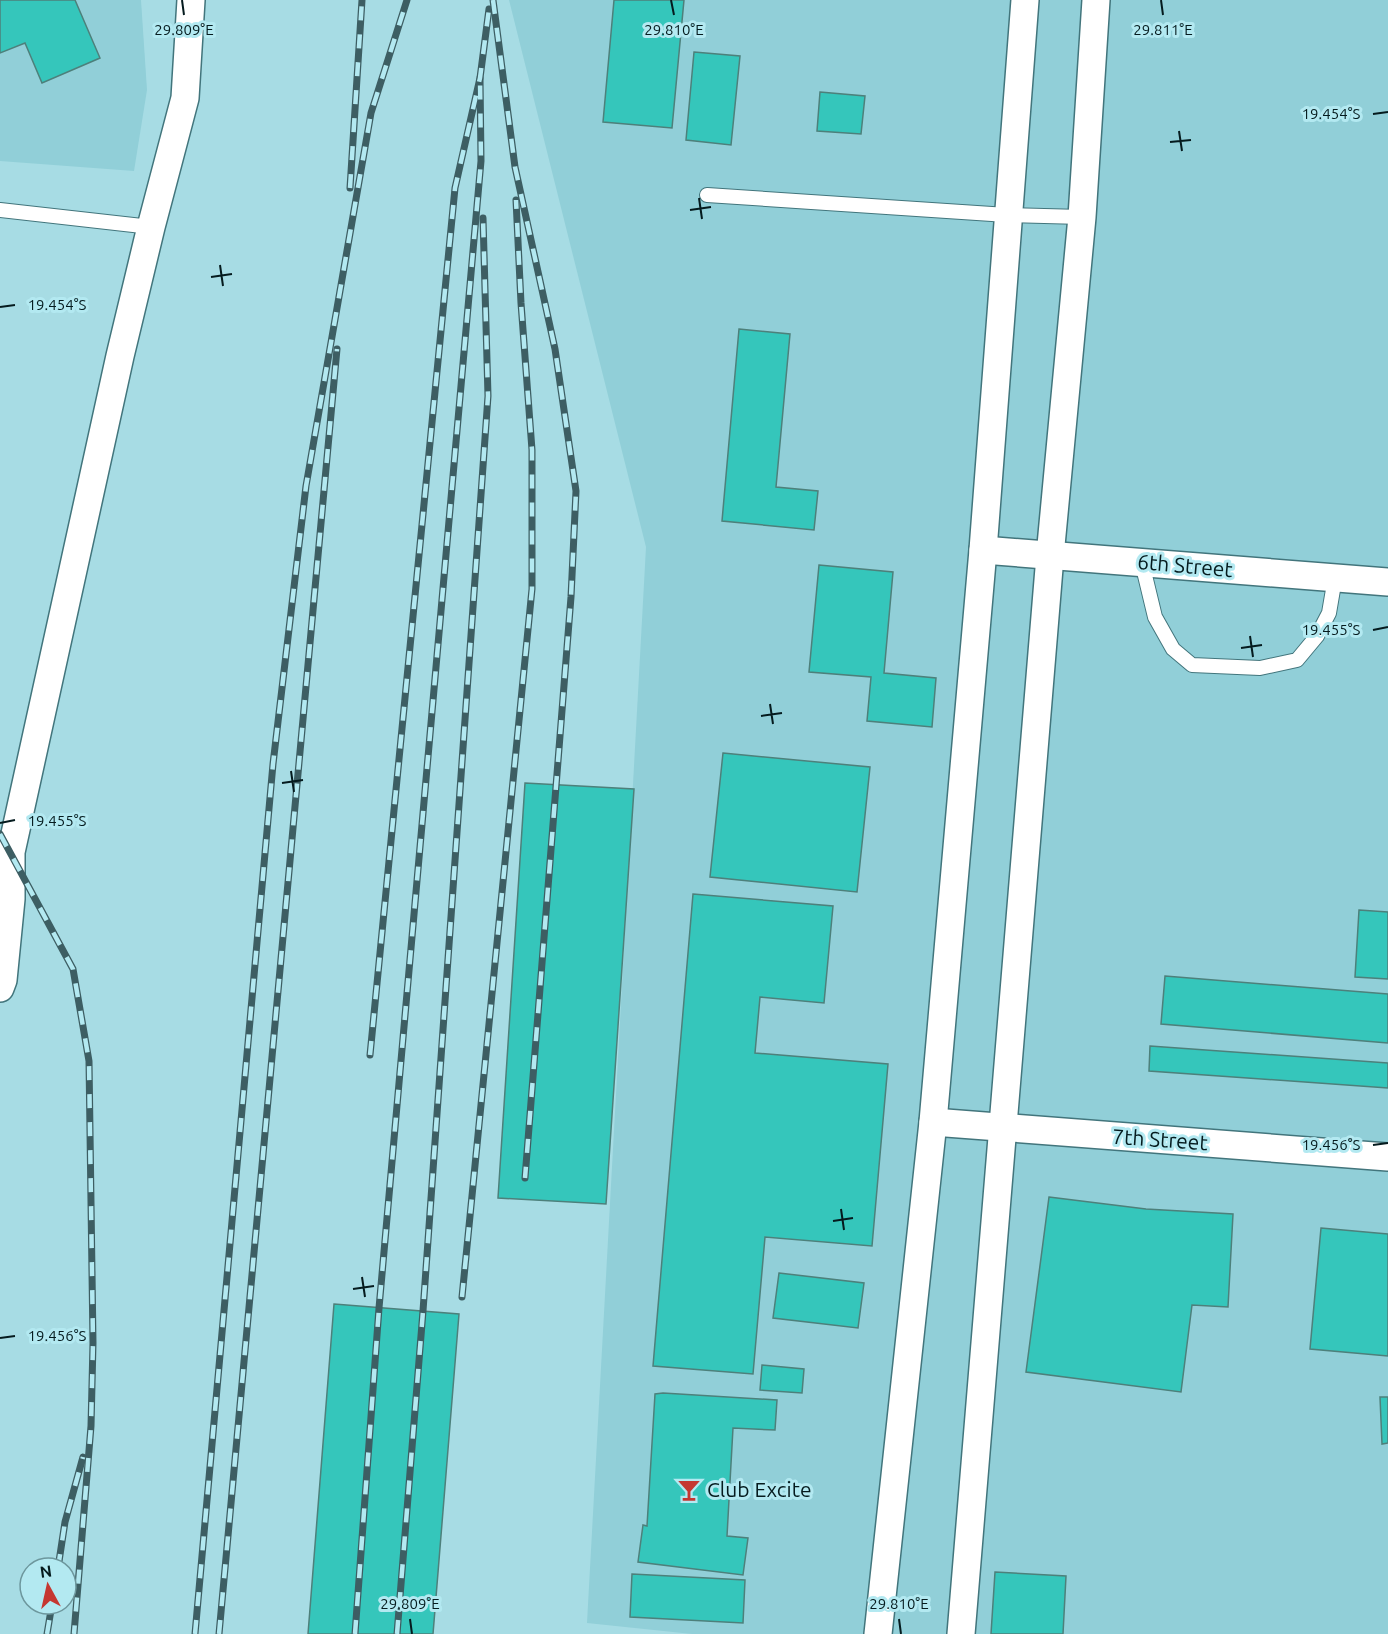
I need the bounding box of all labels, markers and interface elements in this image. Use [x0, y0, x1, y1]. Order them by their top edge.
text: 29.809°E [154, 21, 214, 38]
text: 29.810°E [644, 21, 704, 38]
text: 29.811°E [1133, 21, 1193, 38]
text: 19.454°S [1302, 105, 1360, 122]
text: 19.454°S [28, 296, 86, 313]
street label: 6th Street [1136, 549, 1234, 581]
text: 19.455°S [1302, 621, 1360, 638]
text: 19.455°S [28, 812, 86, 829]
street label: 7th Street [1112, 1124, 1209, 1154]
text: 19.456°S [1302, 1136, 1360, 1153]
text: 19.456°S [28, 1327, 86, 1344]
bar icon: Club Excite [676, 1477, 702, 1503]
place label: Club Excite [707, 1477, 811, 1501]
north arrow [18, 1556, 78, 1616]
text: N [39, 1561, 53, 1581]
text: 29.809°E [380, 1595, 440, 1612]
text: 29.810°E [869, 1595, 929, 1612]

